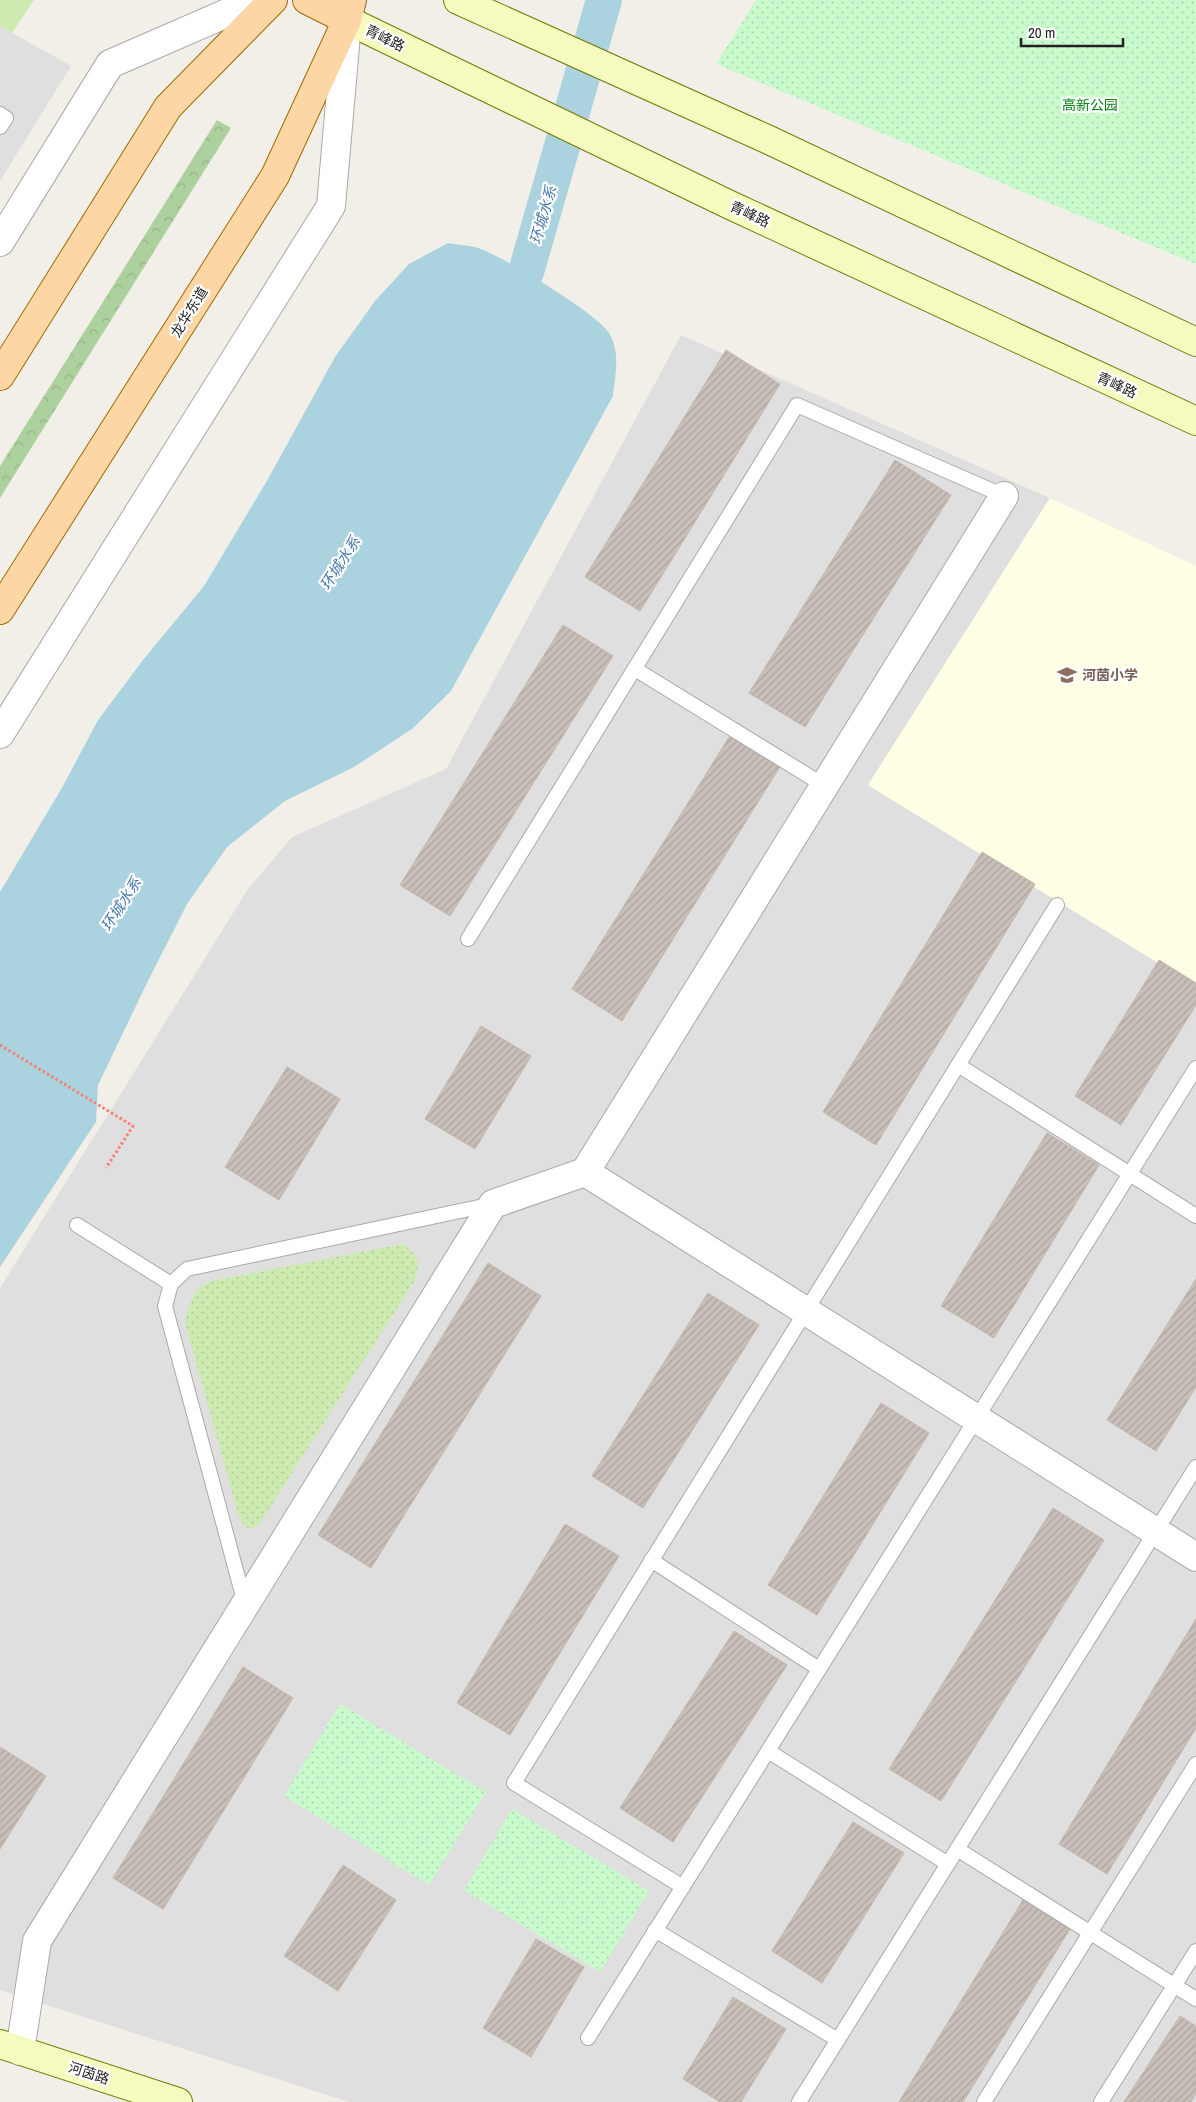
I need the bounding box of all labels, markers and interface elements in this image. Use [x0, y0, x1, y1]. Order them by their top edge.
scale bar [1021, 15, 1124, 47]
street label: 青峰路 [362, 21, 408, 55]
text: 20 m [1028, 22, 1055, 43]
park label: 高新公园 [1062, 96, 1118, 114]
water label: 环城水系 [525, 182, 562, 247]
street label: 青峰路 [727, 197, 773, 231]
street label: 龙华东道 [167, 283, 211, 341]
street label: 青峰路 [1094, 368, 1140, 402]
water label: 环城水系 [315, 531, 366, 594]
school or university icon: 河茵小学 [1056, 664, 1078, 686]
place label: 河茵小学 [1082, 666, 1138, 684]
water label: 环城水系 [96, 872, 147, 935]
street label: 河茵路 [66, 2058, 112, 2088]

